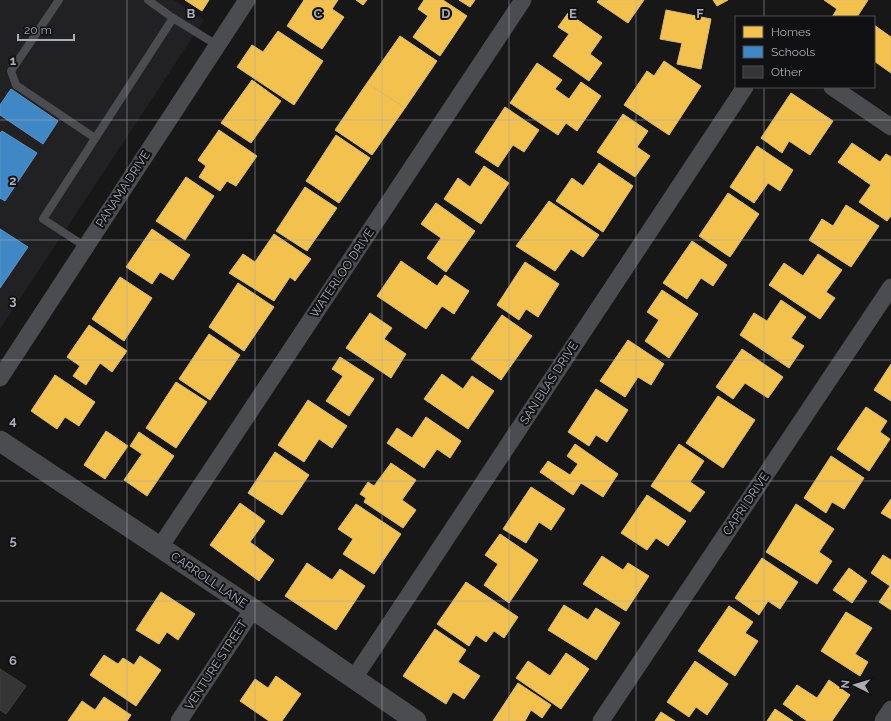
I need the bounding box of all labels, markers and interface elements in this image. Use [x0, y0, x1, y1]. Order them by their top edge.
text: B [187, 6, 196, 21]
text: C [314, 6, 323, 21]
text: D [441, 6, 451, 21]
text: E [569, 6, 577, 21]
text: F [696, 6, 704, 21]
scale bar [18, 16, 74, 42]
legend [735, 16, 875, 88]
text: 20 m [24, 23, 52, 37]
text: Homes [771, 25, 811, 39]
text: Schools [771, 45, 815, 59]
text: 1 [10, 53, 17, 68]
text: Other [771, 65, 803, 79]
street label: PANAMA DRIVE [93, 148, 153, 230]
text: 2 [9, 173, 17, 188]
street label: WATERLOO DRIVE [307, 226, 377, 320]
text: 3 [9, 293, 17, 308]
street label: SAN BLAS DRIVE [517, 339, 581, 427]
text: 4 [9, 413, 17, 428]
street label: CAPRI DRIVE [720, 470, 772, 538]
text: 5 [9, 533, 17, 548]
street label: CARROLL LANE [168, 549, 250, 611]
street label: VENTURE STREET [182, 617, 250, 712]
text: 6 [9, 653, 17, 668]
north arrow [835, 665, 875, 705]
text: N [839, 679, 852, 689]

